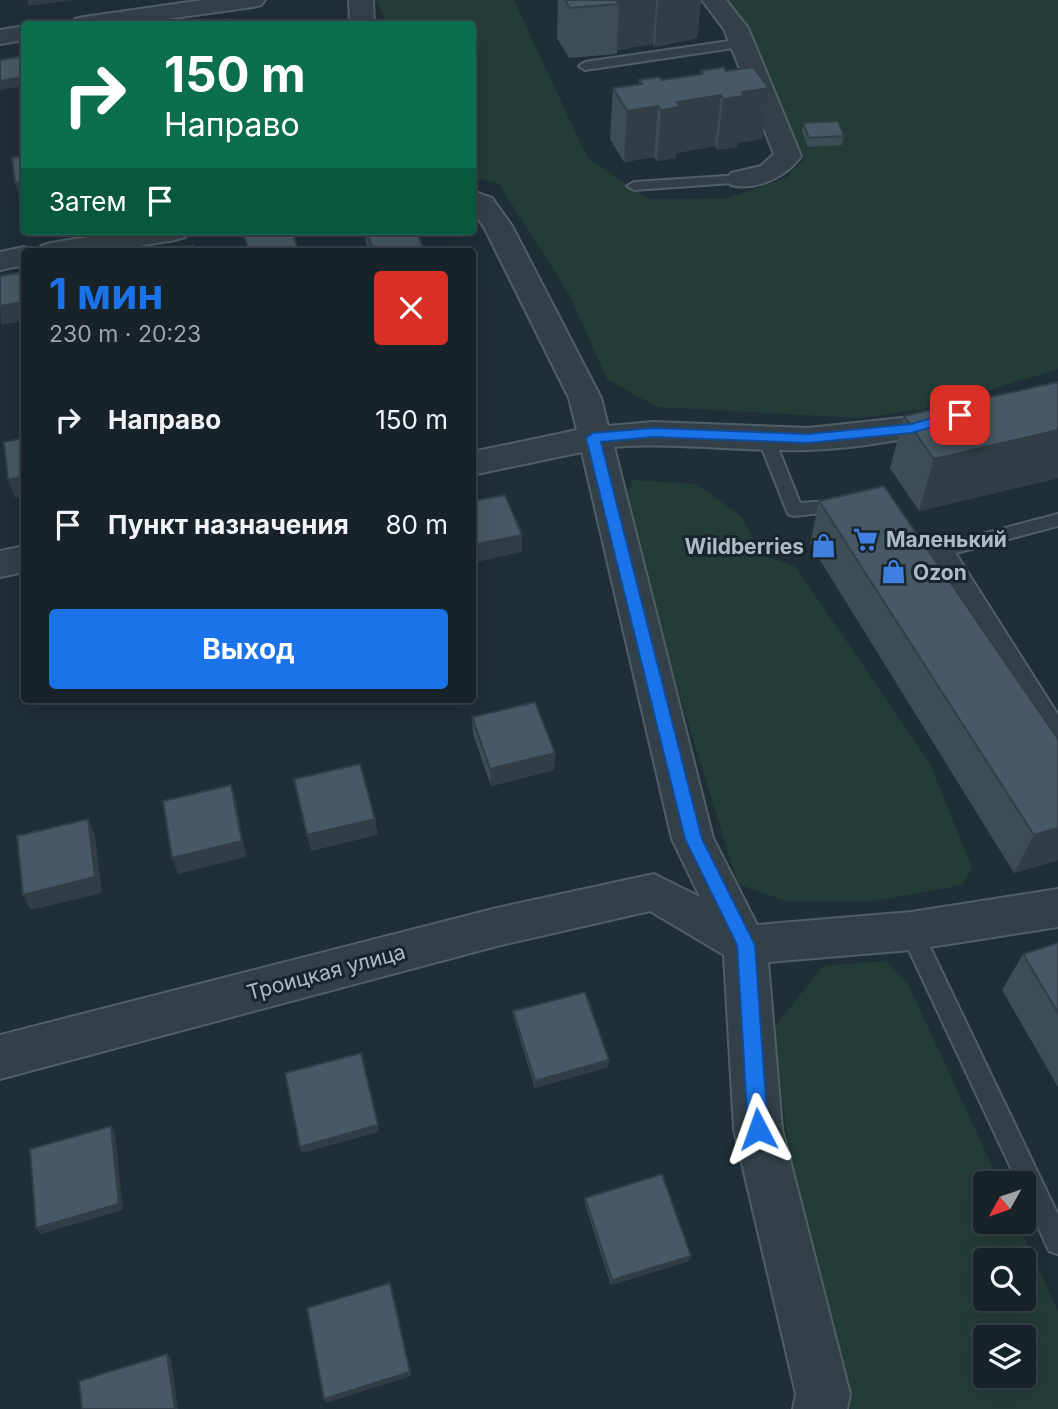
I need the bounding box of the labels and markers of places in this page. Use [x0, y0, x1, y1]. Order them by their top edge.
pin [930, 385, 990, 445]
supermarket icon: Маленький [852, 525, 880, 553]
place label: Маленький [886, 527, 1007, 552]
shop icon: Wildberries [810, 532, 838, 560]
place label: Wildberries [684, 534, 804, 559]
shop icon: Ozon [879, 558, 907, 586]
place label: Ozon [913, 560, 967, 585]

